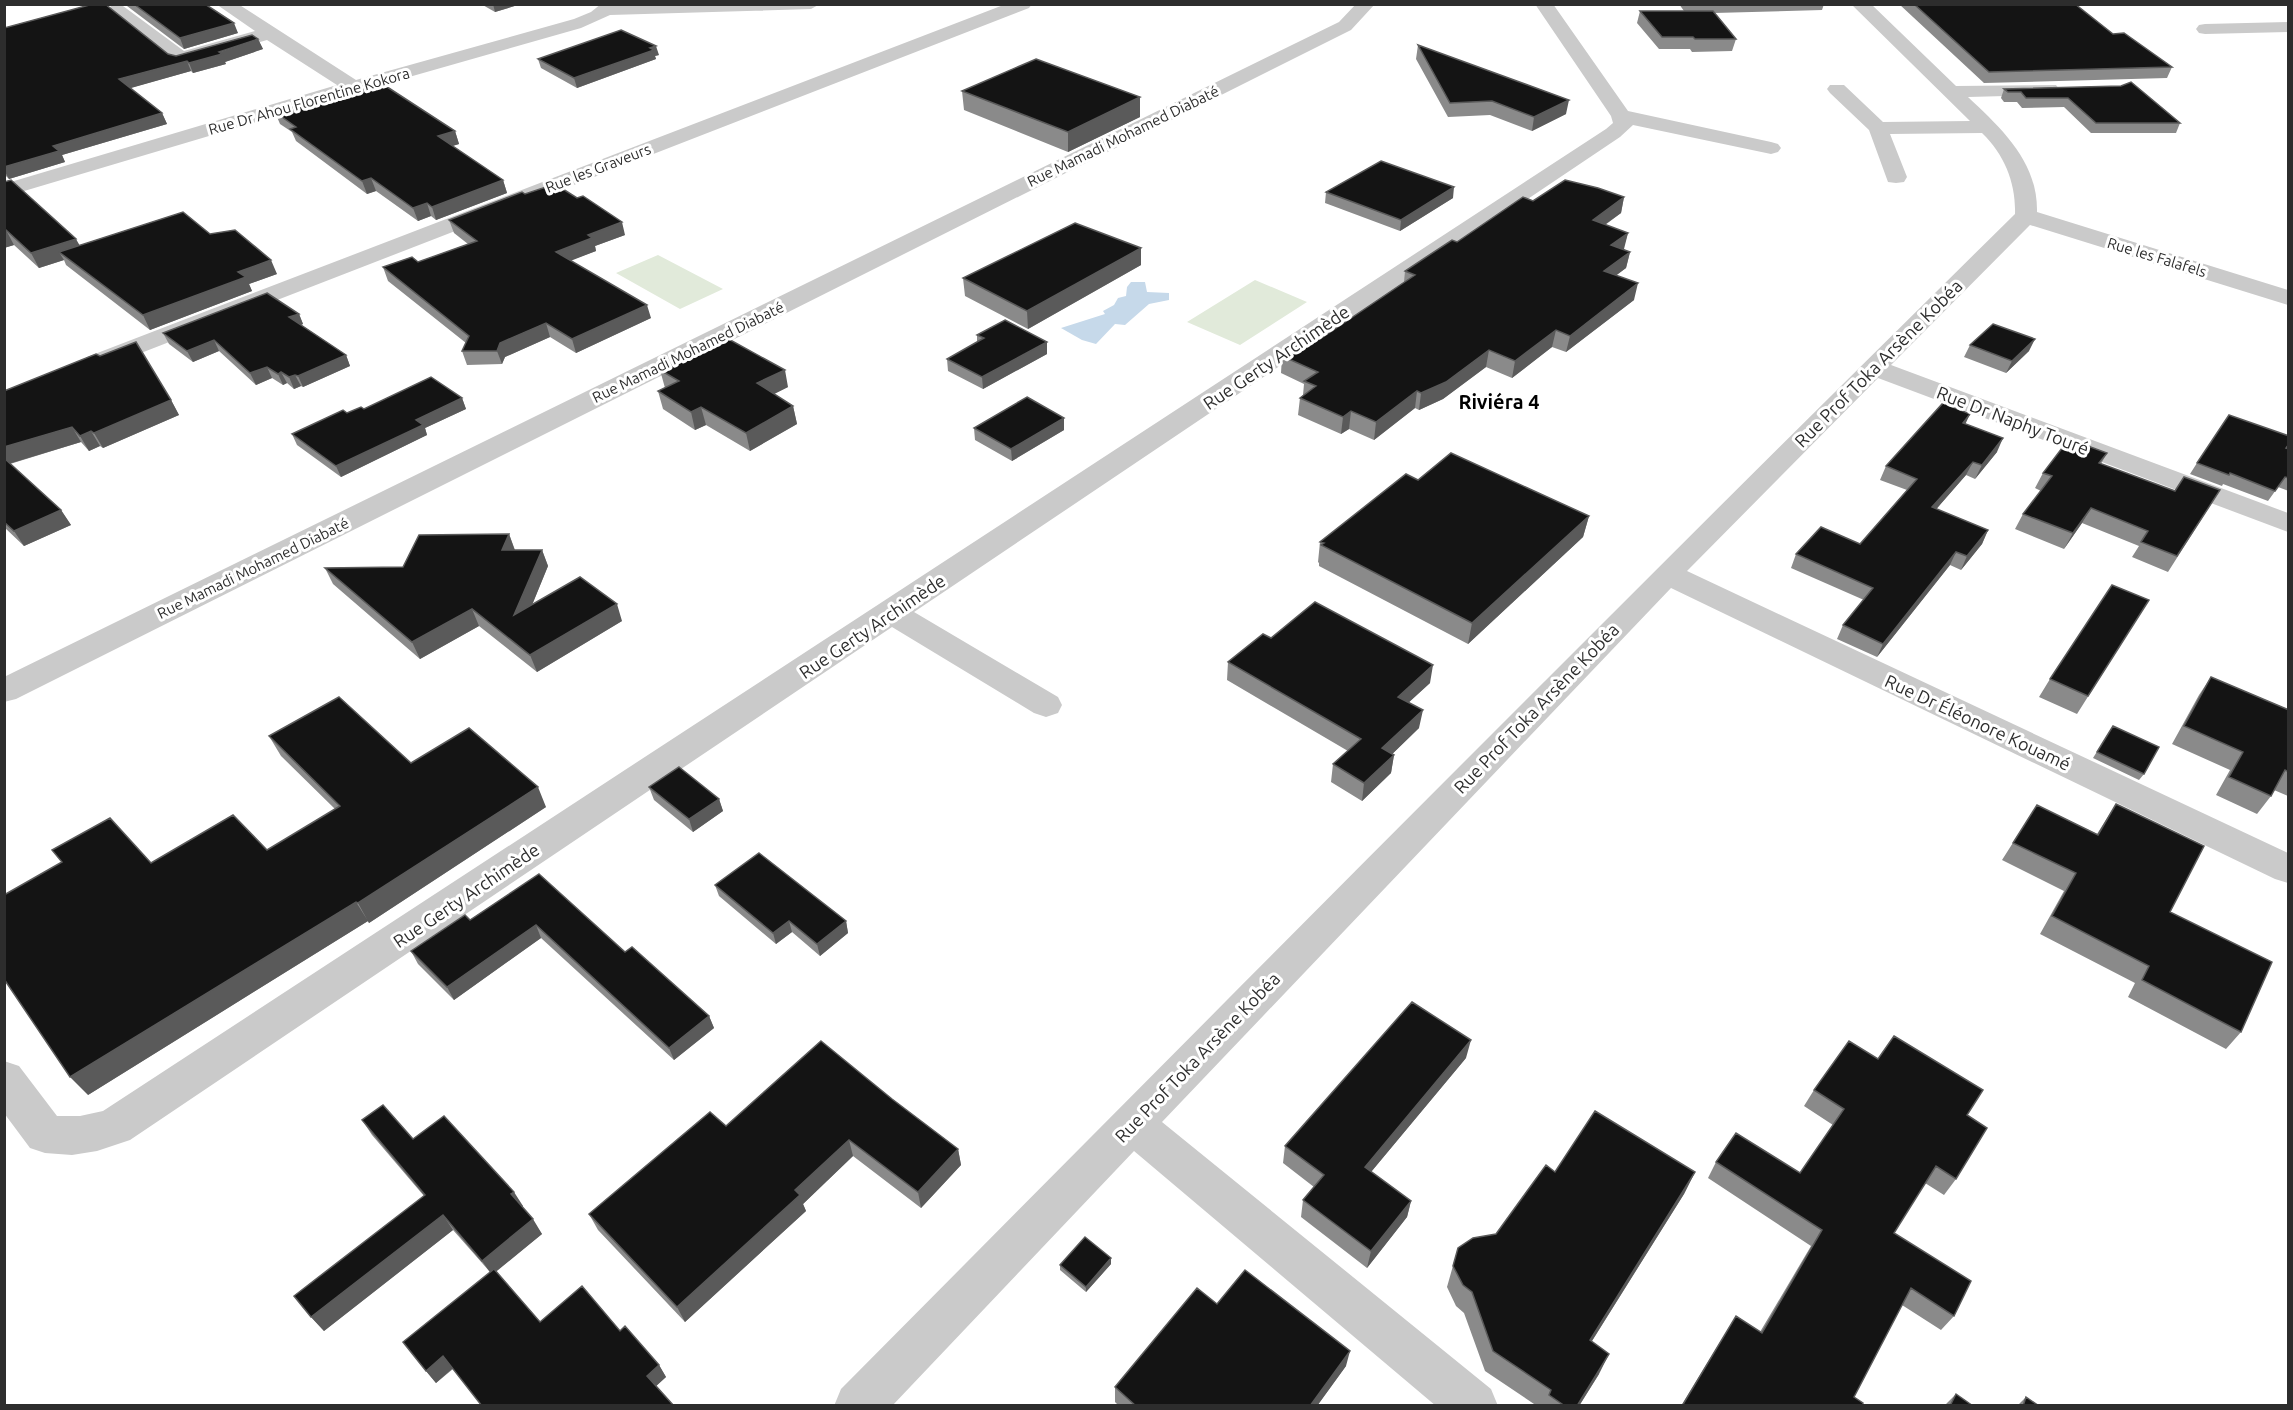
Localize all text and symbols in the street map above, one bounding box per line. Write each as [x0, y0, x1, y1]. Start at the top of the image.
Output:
street label: Rue Dr Ahou Florentine Kokora [206, 64, 412, 138]
street label: Rue Mamadi Mohamed Diabaté [1024, 82, 1222, 190]
street label: Rue les Graveurs [543, 140, 653, 196]
street label: Rue les Falafels [2105, 234, 2209, 280]
street label: Rue Prof Toka Arsène Kobéa [1790, 275, 1966, 451]
street label: Rue Mamadi Mohamed Diabaté [589, 298, 787, 406]
street label: Rue Gerty Archimède [1199, 301, 1353, 413]
street label: Rue Dr Naphy Touré [1934, 382, 2092, 458]
district label: Riviéra 4 [1458, 390, 1540, 413]
street label: Rue Mamadi Mohamed Diabaté [154, 514, 352, 622]
street label: Rue Gerty Archimède [795, 570, 949, 682]
street label: Rue Prof Toka Arsène Kobéa [1449, 619, 1623, 797]
street label: Rue Dr Éléonore Kouamé [1882, 669, 2074, 774]
street label: Rue Gerty Archimède [389, 839, 543, 951]
street label: Rue Prof Toka Arsène Kobéa [1110, 968, 1284, 1146]

